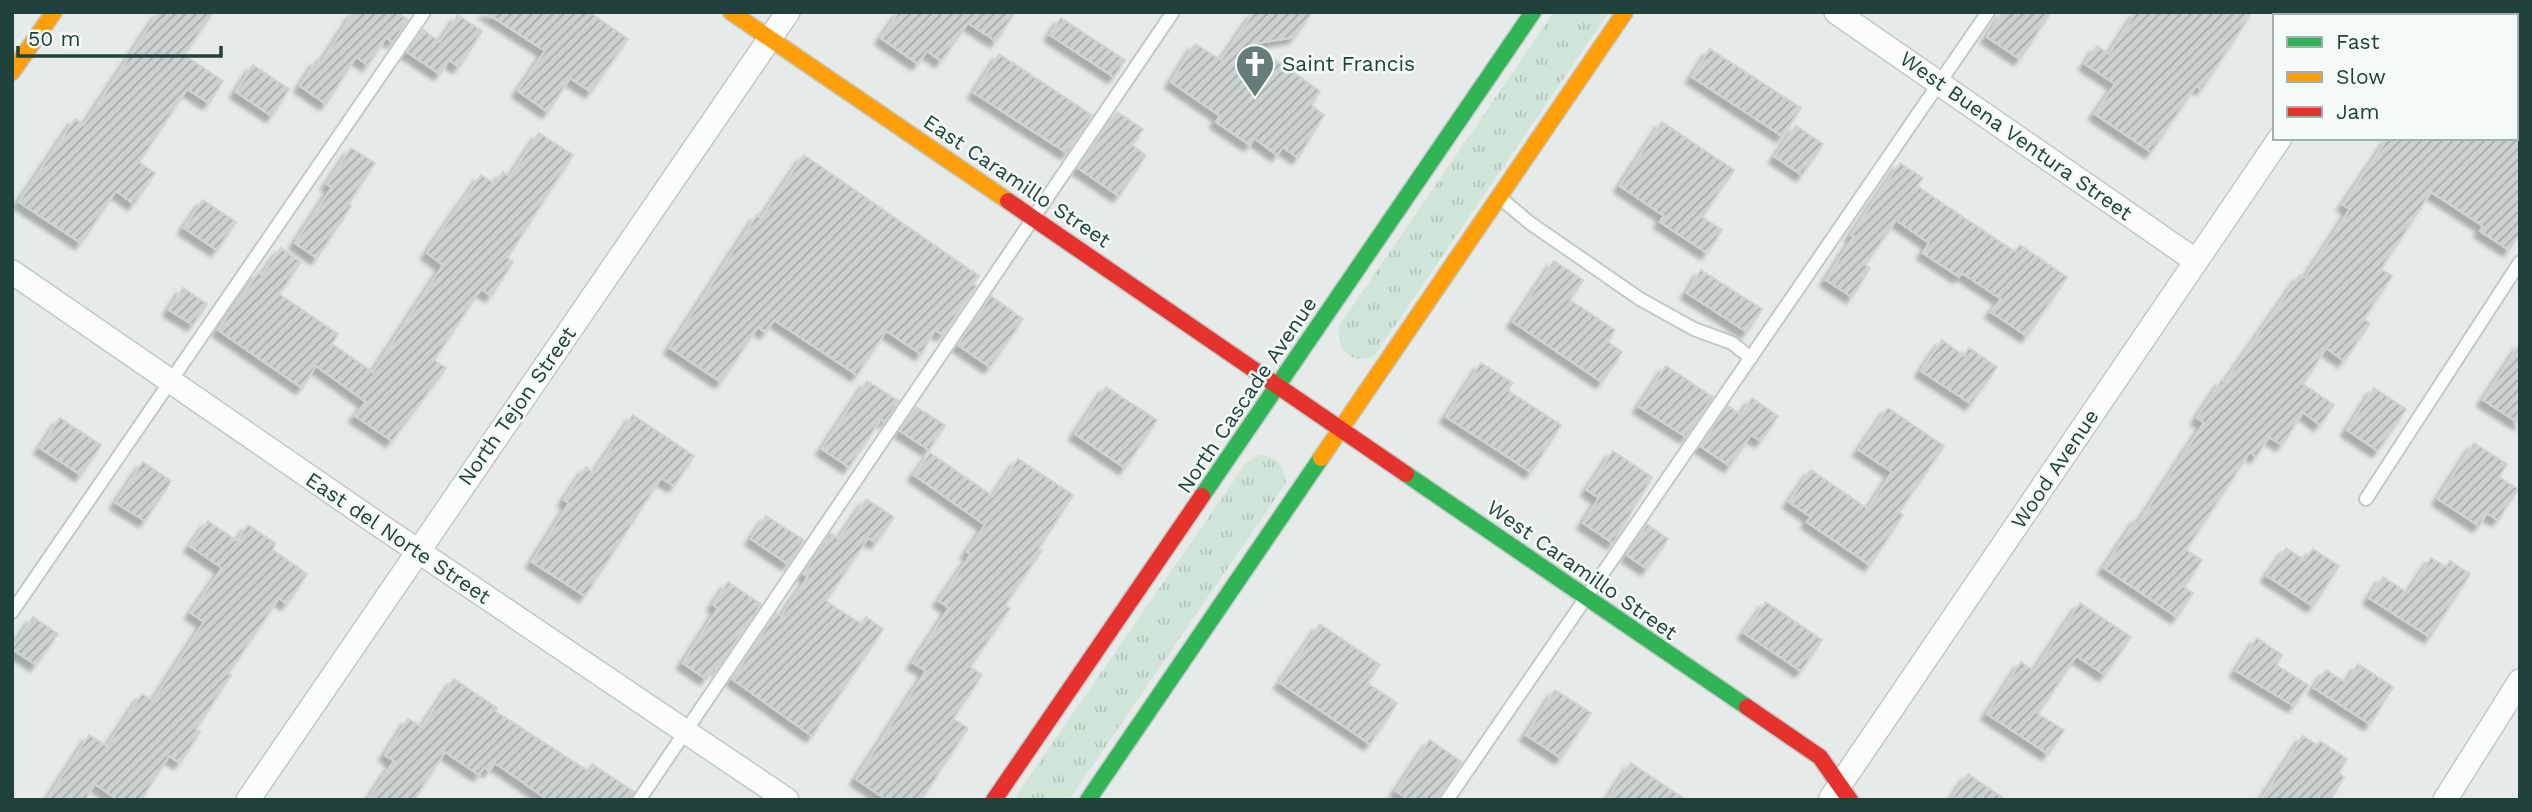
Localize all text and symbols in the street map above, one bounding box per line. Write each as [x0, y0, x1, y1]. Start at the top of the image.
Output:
scale bar [18, 14, 220, 58]
legend [2273, 14, 2518, 140]
text: 50 m [28, 26, 80, 51]
text: Fast [2336, 29, 2380, 54]
church icon: Saint Francis [1234, 43, 1276, 98]
street label: West Buena Ventura Street [1895, 46, 2137, 226]
place label: Saint Francis [1282, 51, 1415, 76]
text: Slow [2336, 64, 2386, 89]
text: Jam [2336, 99, 2379, 124]
street label: East Caramillo Street [919, 109, 1116, 253]
street label: North Cascade Avenue [1171, 292, 1322, 498]
street label: North Tejon Street [452, 321, 581, 490]
street label: Wood Avenue [2006, 404, 2104, 533]
street label: East del Norte Street [301, 466, 496, 609]
street label: West Caramillo Street [1482, 494, 1682, 645]

